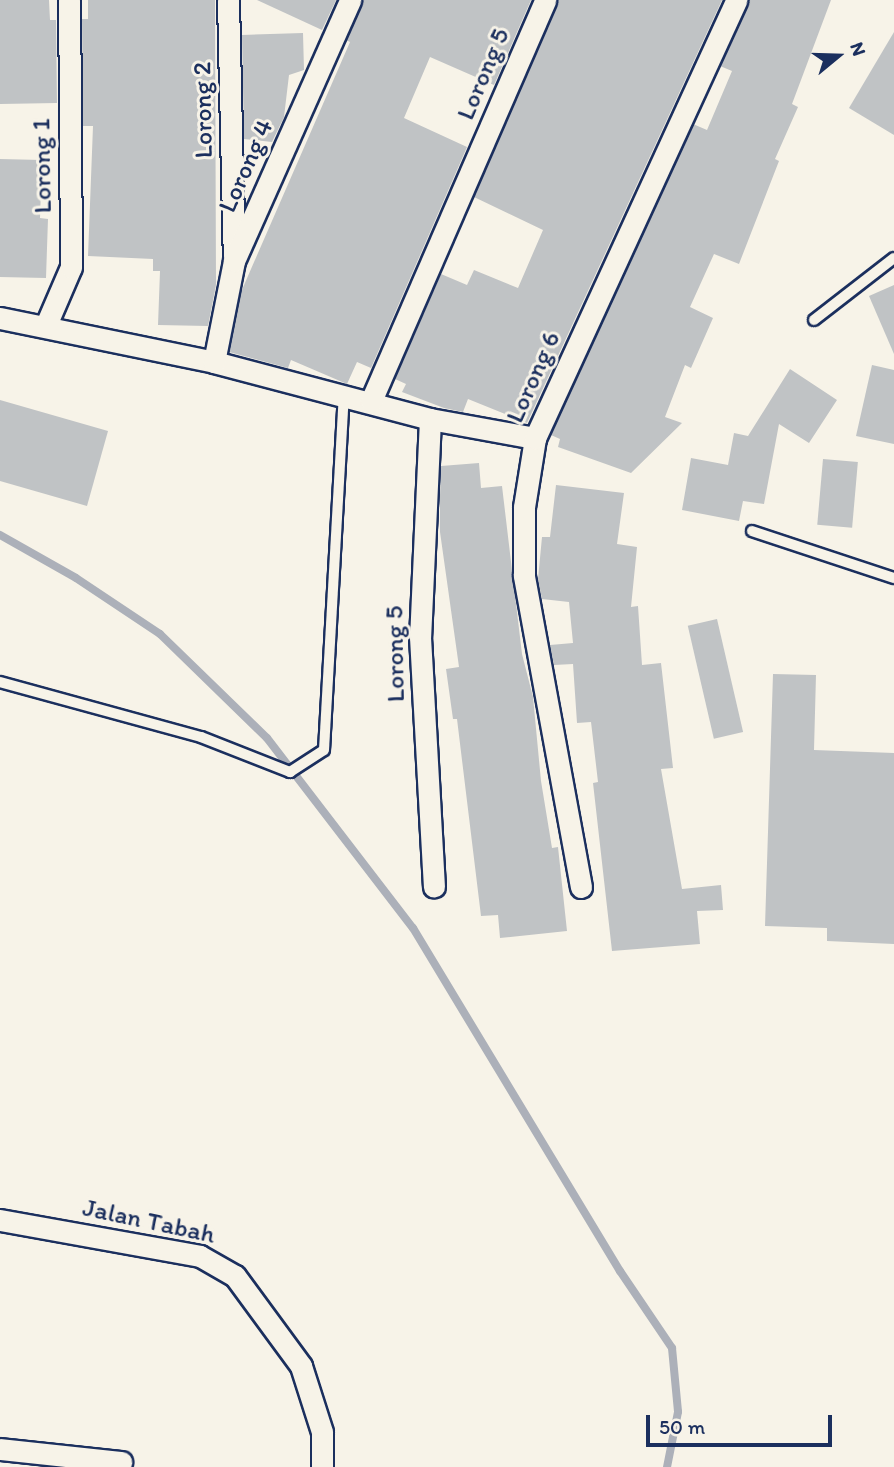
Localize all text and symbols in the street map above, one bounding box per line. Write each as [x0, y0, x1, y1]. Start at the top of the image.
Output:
north arrow [803, 21, 873, 91]
street label: Lorong 5 [450, 23, 516, 125]
text: N [845, 39, 871, 59]
street label: Lorong 2 [187, 61, 219, 159]
street label: Lorong 4 [212, 115, 280, 217]
street label: Lorong 1 [26, 118, 58, 214]
street label: Lorong 6 [499, 326, 567, 428]
street label: Lorong 5 [379, 605, 411, 703]
street label: Jalan Tabah [82, 1192, 216, 1250]
scale bar [649, 1400, 834, 1444]
text: 50 m [659, 1414, 705, 1439]

